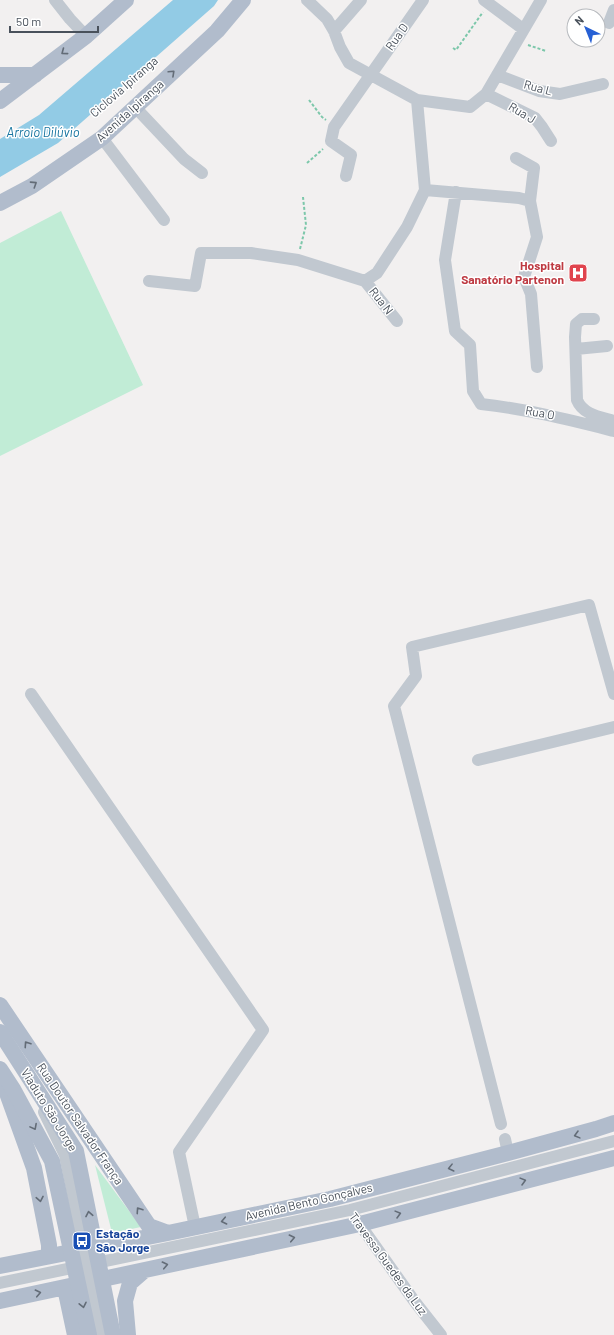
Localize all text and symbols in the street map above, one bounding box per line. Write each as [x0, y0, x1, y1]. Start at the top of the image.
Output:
scale bar [10, 8, 98, 34]
north arrow [566, 8, 606, 48]
text: N [572, 13, 586, 28]
text: 50 m [16, 14, 41, 28]
street label: Rua D [382, 20, 410, 53]
one-way arrow [61, 48, 68, 55]
street label: Ciclovia Ipiranga [87, 53, 160, 119]
one-way arrow [167, 71, 175, 78]
street label: Avenida Ipiranga [93, 76, 166, 144]
street label: Rua L [522, 77, 554, 98]
street label: Rua J [506, 99, 539, 126]
water label: Arroio Dilúvio [6, 124, 80, 140]
one-way arrow [30, 182, 37, 189]
place label: Hospital Sanatório Partenon [461, 258, 564, 286]
hospital icon: Hospital Sanatório Partenon [567, 262, 589, 284]
street label: Rua N [367, 284, 397, 317]
street label: Rua O [524, 403, 556, 421]
one-way arrow [25, 1042, 32, 1049]
street label: Rua Doutor Salvador França [35, 1060, 127, 1187]
street label: Viaduto São Jorge [19, 1066, 81, 1153]
one-way arrow [29, 1123, 37, 1130]
one-way arrow [574, 1130, 581, 1139]
one-way arrow [448, 1163, 455, 1172]
one-way arrow [520, 1178, 527, 1186]
street label: Avenida Bento Gonçalves [244, 1180, 374, 1222]
one-way arrow [36, 1196, 44, 1202]
one-way arrow [136, 1207, 143, 1214]
street label: Travessa Guedes da Luz [347, 1209, 431, 1317]
one-way arrow [394, 1210, 401, 1219]
one-way arrow [85, 1211, 94, 1218]
one-way arrow [221, 1217, 227, 1225]
place label: Estação São Jorge [96, 1226, 150, 1254]
bus stop icon: Estação São Jorge [71, 1230, 93, 1252]
one-way arrow [289, 1235, 296, 1243]
one-way arrow [162, 1262, 168, 1270]
one-way arrow [35, 1289, 41, 1297]
one-way arrow [78, 1302, 86, 1308]

